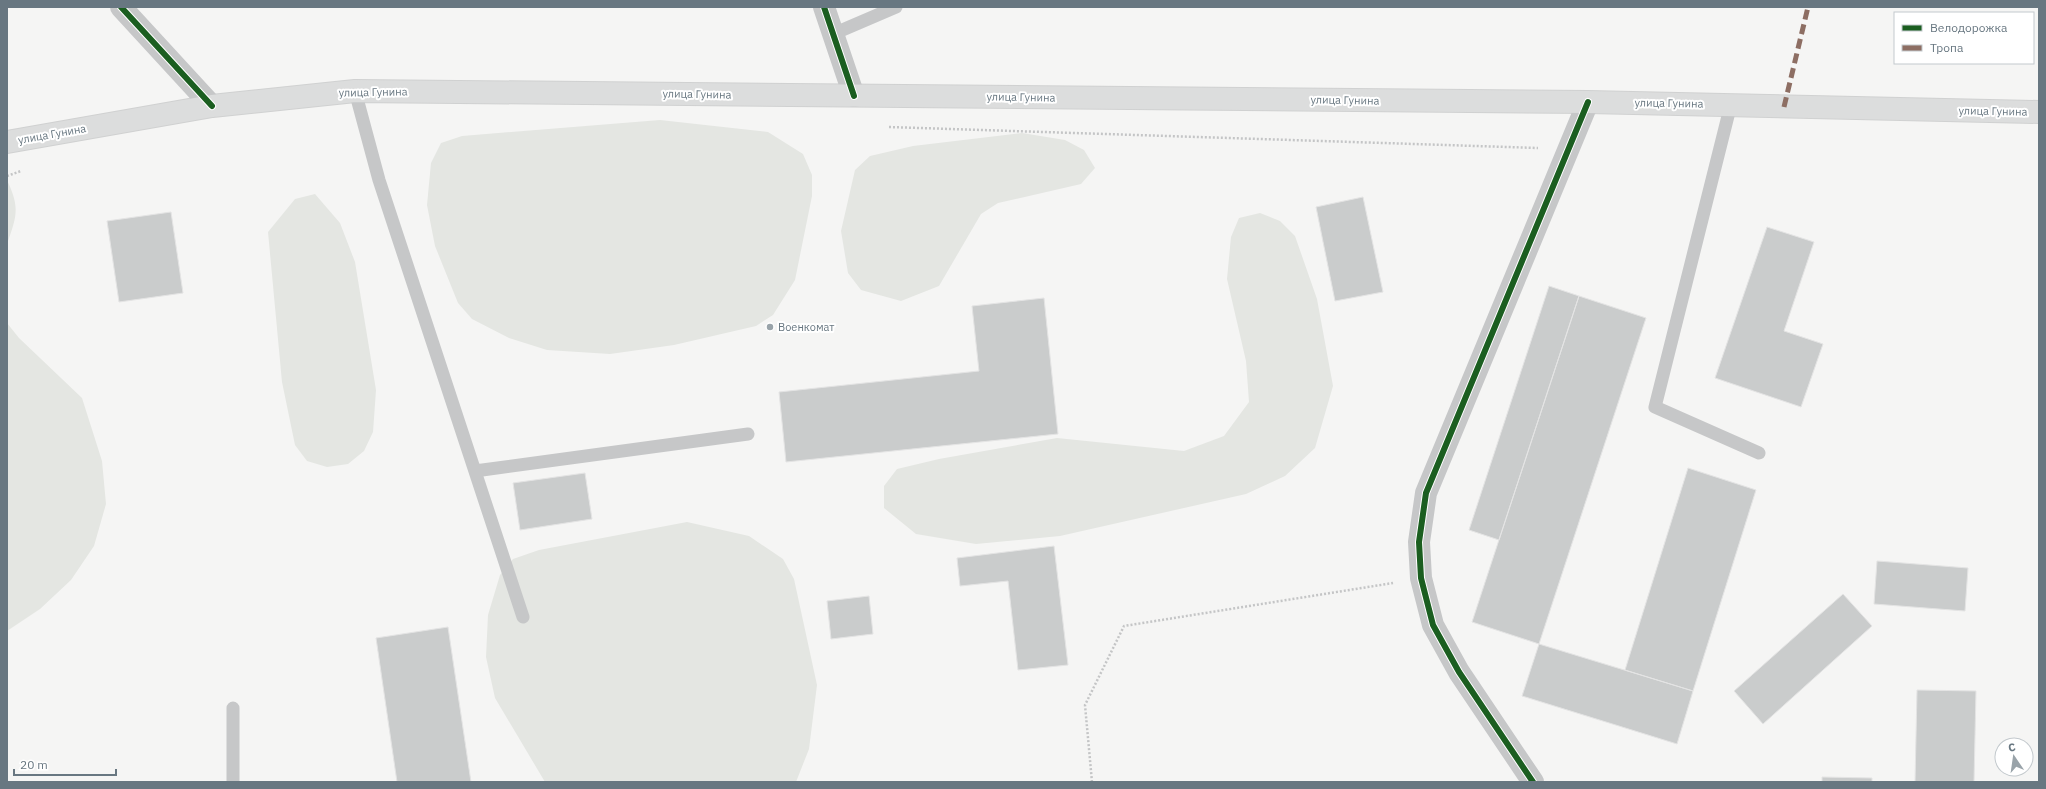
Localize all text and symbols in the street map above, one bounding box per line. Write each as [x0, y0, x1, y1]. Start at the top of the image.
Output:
legend [1894, 12, 2034, 64]
text: Велодорожка [1930, 20, 2008, 35]
text: Тропа [1930, 40, 1964, 55]
street label: улица Гунина [338, 84, 408, 100]
street label: улица Гунина [662, 86, 732, 102]
street label: улица Гунина [986, 89, 1056, 105]
street label: улица Гунина [1310, 92, 1380, 108]
street label: улица Гунина [1634, 95, 1704, 111]
street label: улица Гунина [1958, 103, 2028, 119]
street label: улица Гунина [17, 121, 87, 147]
place label: Военкомат [778, 320, 834, 334]
marker: Военкомат [765, 322, 775, 332]
north arrow [1994, 737, 2034, 777]
text: С [2007, 740, 2017, 755]
scale bar [14, 751, 116, 777]
text: 20 m [20, 757, 48, 772]

